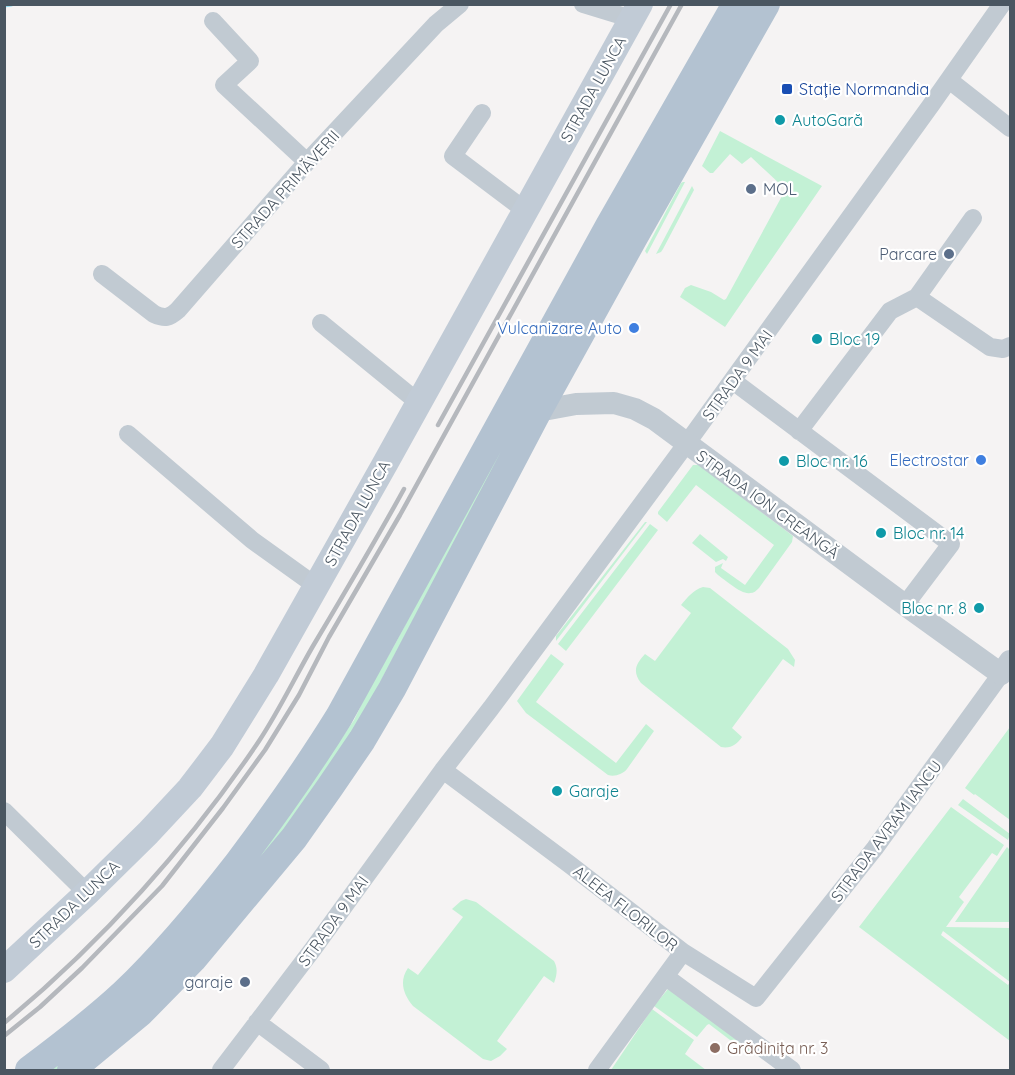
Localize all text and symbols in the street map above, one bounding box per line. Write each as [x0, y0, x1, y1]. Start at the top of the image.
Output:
street label: STRADA LUNCA [556, 33, 630, 145]
place label: Stație Normandia [799, 79, 929, 99]
marker: Stație Normandia [780, 82, 794, 96]
place label: AutoGară [792, 110, 863, 130]
marker: AutoGară [773, 113, 787, 127]
street label: STRADA PRIMĂVERII [227, 126, 343, 252]
place label: MOL [763, 179, 797, 199]
marker: MOL [744, 182, 758, 196]
place label: Parcare [879, 244, 937, 264]
marker: Parcare [942, 247, 956, 261]
place label: Vulcanizare Auto [497, 318, 622, 338]
marker: Vulcanizare Auto [627, 321, 641, 335]
street label: STRADA 9 MAI [698, 326, 776, 424]
place label: Bloc 19 [829, 329, 880, 349]
marker: Bloc 19 [810, 332, 824, 346]
street label: STRADA ION CREANGĂ [693, 445, 843, 563]
place label: Electrostar [889, 450, 969, 470]
place label: Bloc nr. 16 [796, 451, 868, 471]
marker: Electrostar [974, 453, 988, 467]
marker: Bloc nr. 16 [777, 454, 791, 468]
street label: STRADA LUNCA [320, 457, 394, 569]
place label: Bloc nr. 14 [893, 523, 964, 543]
marker: Bloc nr. 14 [874, 526, 888, 540]
place label: Bloc nr. 8 [901, 598, 967, 618]
marker: Bloc nr. 8 [972, 601, 986, 615]
street label: STRADA AVRAM IANCU [826, 756, 946, 906]
place label: Garaje [569, 781, 619, 801]
marker: Garaje [550, 784, 564, 798]
street label: STRADA LUNCA [25, 856, 123, 952]
street label: ALEEA FLORILOR [570, 861, 682, 955]
street label: STRADA 9 MAI [294, 872, 372, 970]
place label: garaje [184, 972, 233, 992]
marker: garaje [238, 975, 252, 989]
place label: Grădinița nr. 3 [727, 1038, 828, 1058]
marker: Grădinița nr. 3 [708, 1041, 722, 1055]

